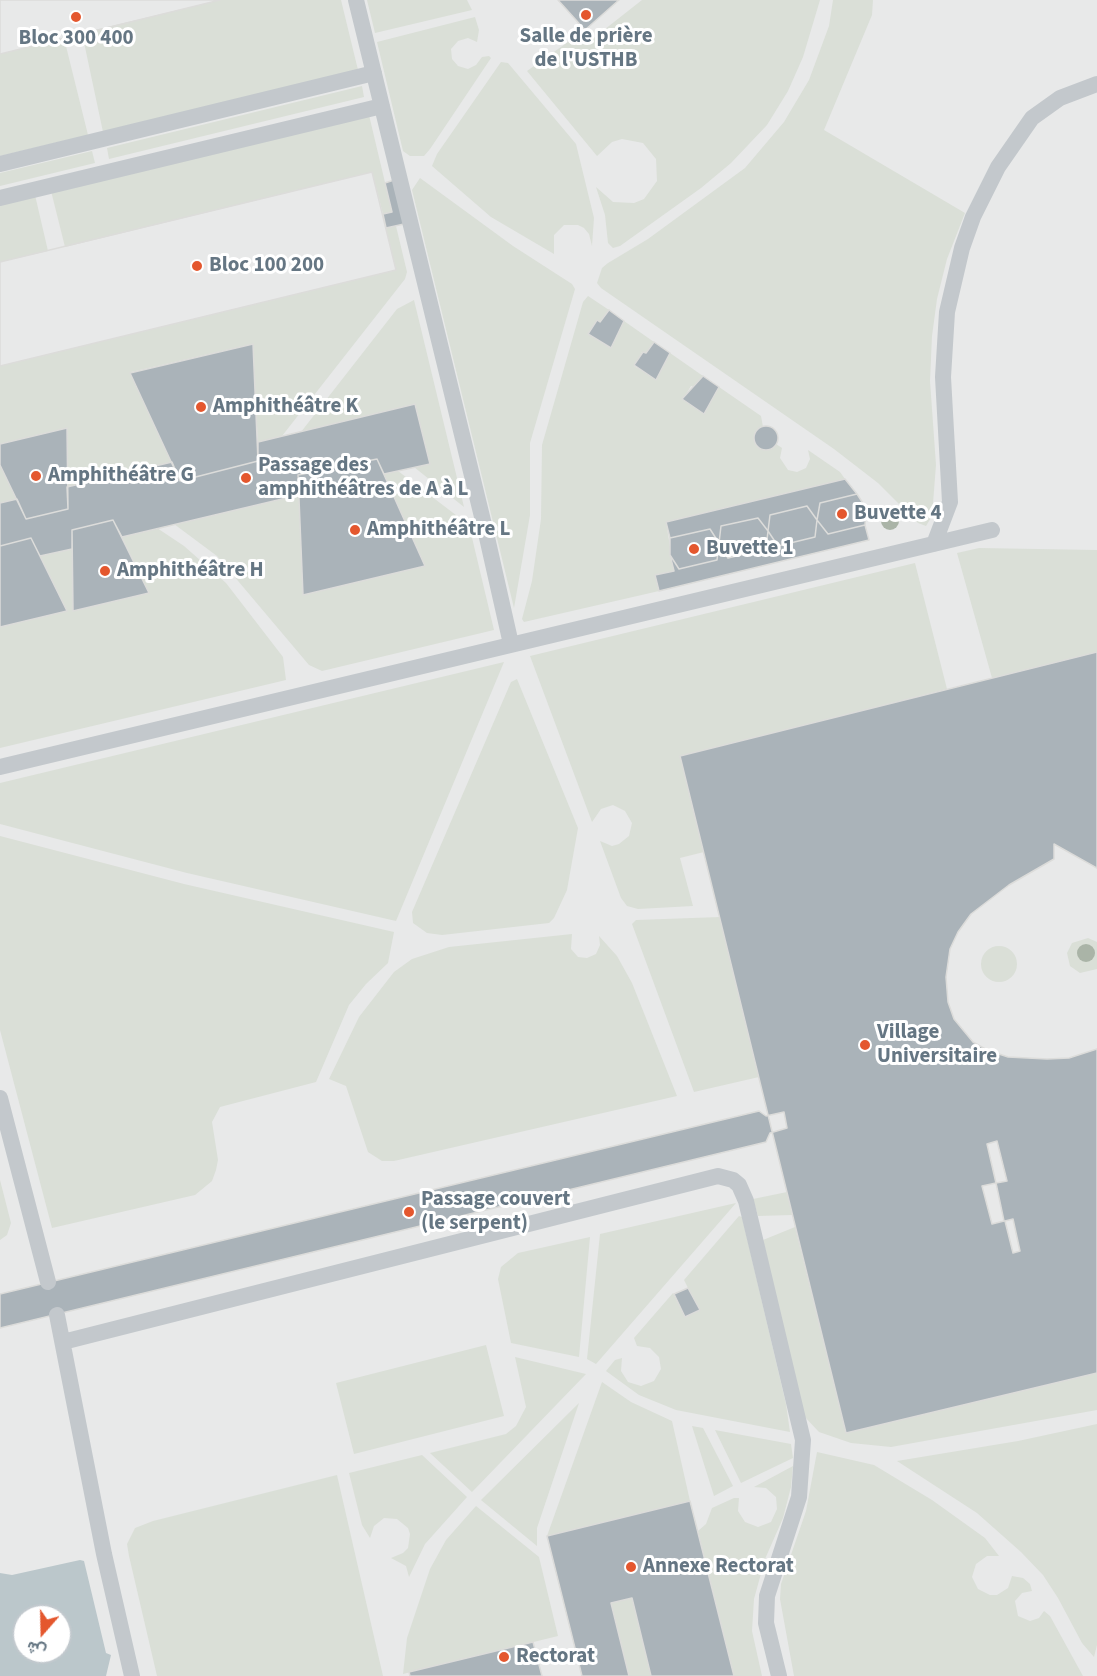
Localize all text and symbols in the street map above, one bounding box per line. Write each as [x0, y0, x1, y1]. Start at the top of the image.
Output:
marker: Salle de prière de l'USTHB [579, 8, 593, 22]
marker: Bloc 300 400 [69, 10, 83, 24]
place label: Salle de prière de l'USTHB [519, 24, 653, 74]
place label: Bloc 300 400 [18, 26, 134, 52]
place label: Bloc 100 200 [209, 253, 324, 279]
marker: Bloc 100 200 [190, 259, 204, 273]
place label: Amphithéâtre K [213, 394, 358, 420]
marker: Amphithéâtre K [194, 400, 208, 414]
place label: Passage des amphithéâtres de A à L [258, 453, 468, 503]
place label: Amphithéâtre G [48, 463, 194, 489]
marker: Amphithéâtre G [29, 469, 43, 483]
marker: Passage des amphithéâtres de A à L [239, 471, 253, 485]
place label: Buvette 4 [854, 501, 942, 527]
marker: Buvette 4 [835, 507, 849, 521]
place label: Amphithéâtre L [367, 517, 510, 543]
marker: Amphithéâtre L [348, 523, 362, 537]
place label: Buvette 1 [706, 536, 794, 562]
marker: Buvette 1 [687, 542, 701, 556]
place label: Amphithéâtre H [117, 558, 264, 584]
marker: Amphithéâtre H [98, 564, 112, 578]
place label: Village Universitaire [877, 1020, 997, 1070]
marker: Village Universitaire [858, 1038, 872, 1052]
place label: Passage couvert (le serpent) [421, 1187, 570, 1237]
marker: Passage couvert (le serpent) [402, 1205, 416, 1219]
place label: Annexe Rectorat [643, 1554, 794, 1580]
marker: Annexe Rectorat [624, 1560, 638, 1574]
north arrow [12, 1604, 72, 1664]
text: ش [24, 1635, 49, 1663]
place label: Rectorat [516, 1644, 595, 1670]
marker: Rectorat [497, 1650, 511, 1664]

